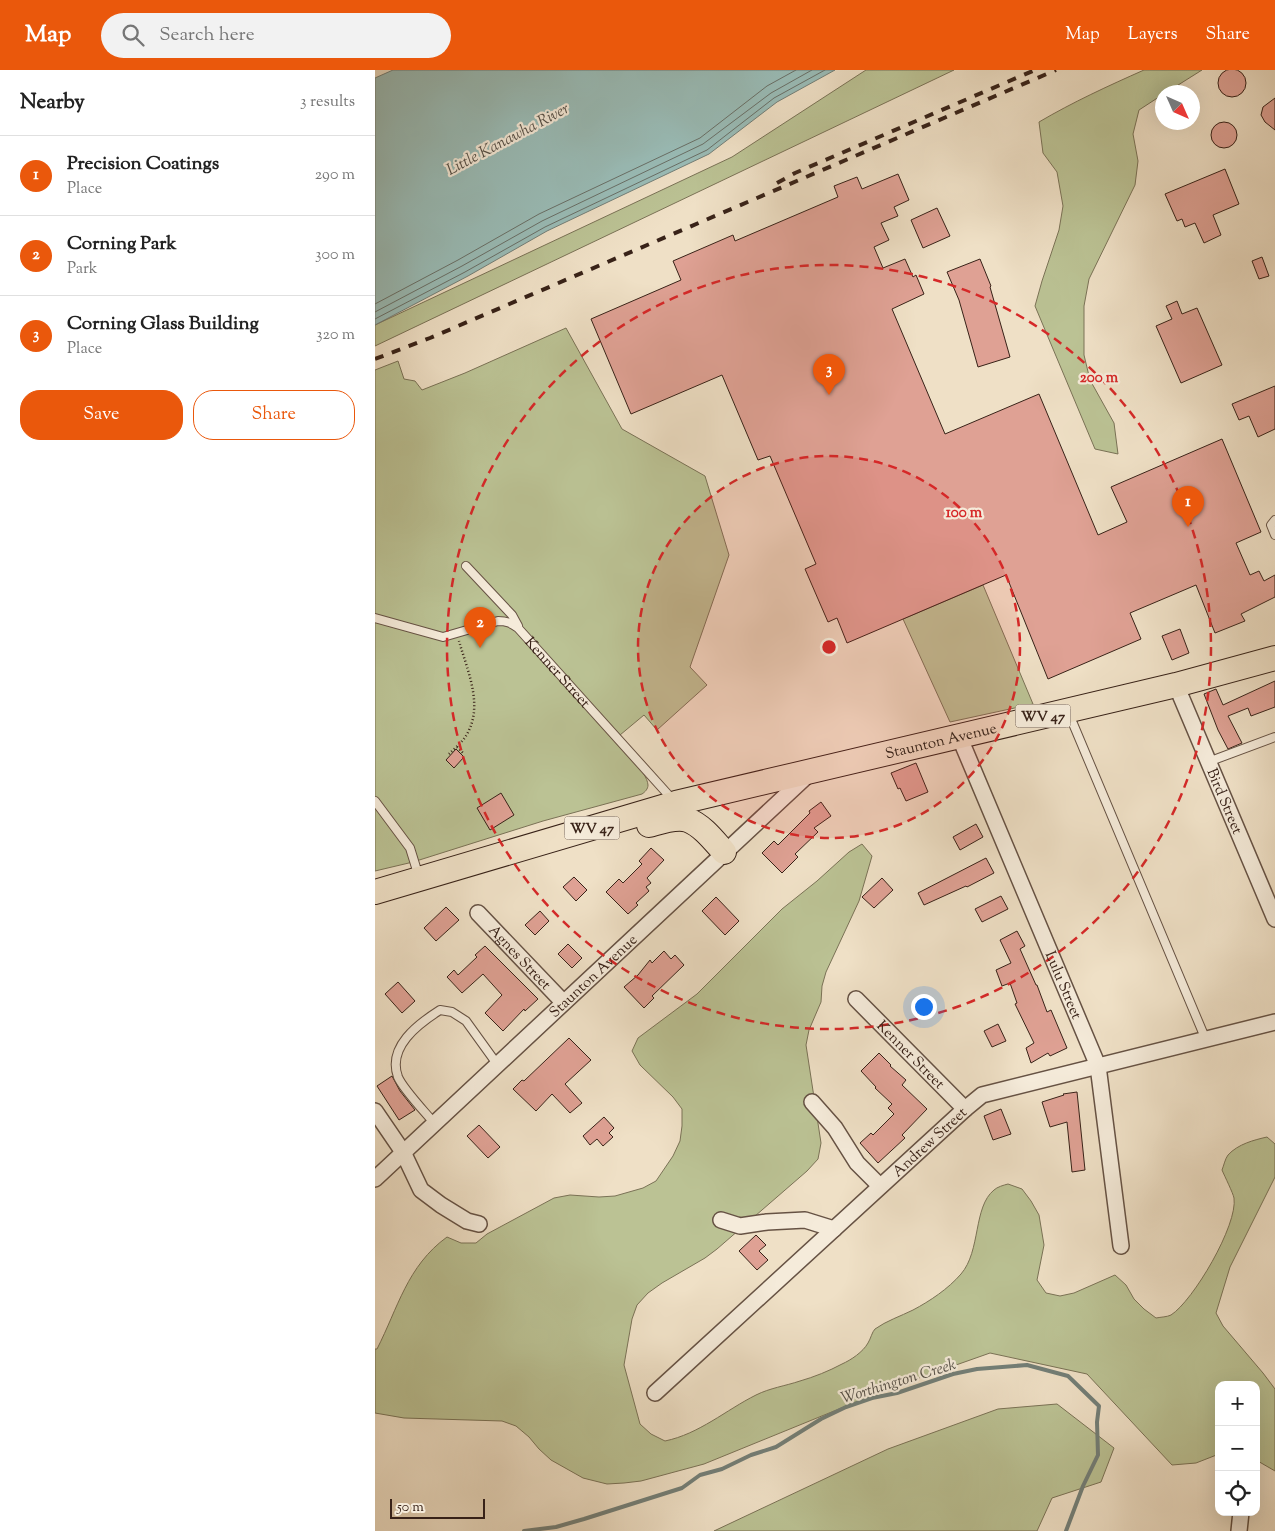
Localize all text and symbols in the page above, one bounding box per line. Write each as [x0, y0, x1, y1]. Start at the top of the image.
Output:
search box [101, 13, 451, 58]
text: Map [25, 18, 71, 52]
icon: search [119, 21, 147, 49]
text: Search here [159, 22, 255, 49]
text: Map [1065, 22, 1100, 48]
text: Layers [1128, 22, 1178, 48]
text: Share [1206, 22, 1250, 48]
north arrow [1155, 85, 1200, 130]
text: Nearby [20, 88, 85, 118]
text: 3 results [300, 91, 355, 114]
water label: Little Kanawha River [443, 98, 574, 182]
text: Precision Coatings [67, 151, 219, 178]
text: 1 [33, 164, 39, 187]
text: 290 m [315, 164, 355, 187]
text: Place [67, 178, 102, 201]
text: Corning Park [67, 231, 177, 258]
text: 2 [32, 244, 40, 267]
text: 300 m [315, 244, 355, 267]
text: Park [67, 258, 98, 281]
text: Corning Glass Building [67, 311, 259, 338]
text: 3 [33, 324, 39, 347]
text: 320 m [316, 324, 355, 347]
text: Place [67, 338, 102, 361]
pin: 3 [813, 354, 845, 395]
text: 200 m [1080, 368, 1119, 389]
button: Save [20, 390, 183, 440]
button: Share [193, 390, 355, 440]
pin: 1 [1172, 486, 1204, 527]
text: 100 m [946, 503, 983, 524]
pin: 2 [464, 607, 496, 648]
street label: Kenner Street [519, 633, 594, 713]
centre of rings [820, 638, 838, 656]
road number: WV 47 [1015, 704, 1071, 728]
street label: Staunton Avenue [883, 719, 999, 765]
street label: Bird Street [1200, 765, 1247, 838]
road number: WV 47 [565, 816, 619, 840]
street label: Agnes Street [483, 921, 555, 995]
street label: Staunton Avenue [545, 930, 643, 1023]
street label: Lulu Street [1039, 948, 1086, 1023]
your location [911, 994, 937, 1020]
street label: Kenner Street [871, 1016, 949, 1095]
street label: Andrew Street [888, 1103, 972, 1183]
water label: Worthington Creek [838, 1354, 959, 1411]
map controls [1215, 1381, 1260, 1516]
button: + [1215, 1381, 1260, 1426]
button: − [1215, 1426, 1260, 1471]
button: locate [1215, 1471, 1260, 1516]
scale bar [390, 1496, 485, 1519]
text: 50 m [397, 1498, 424, 1518]

